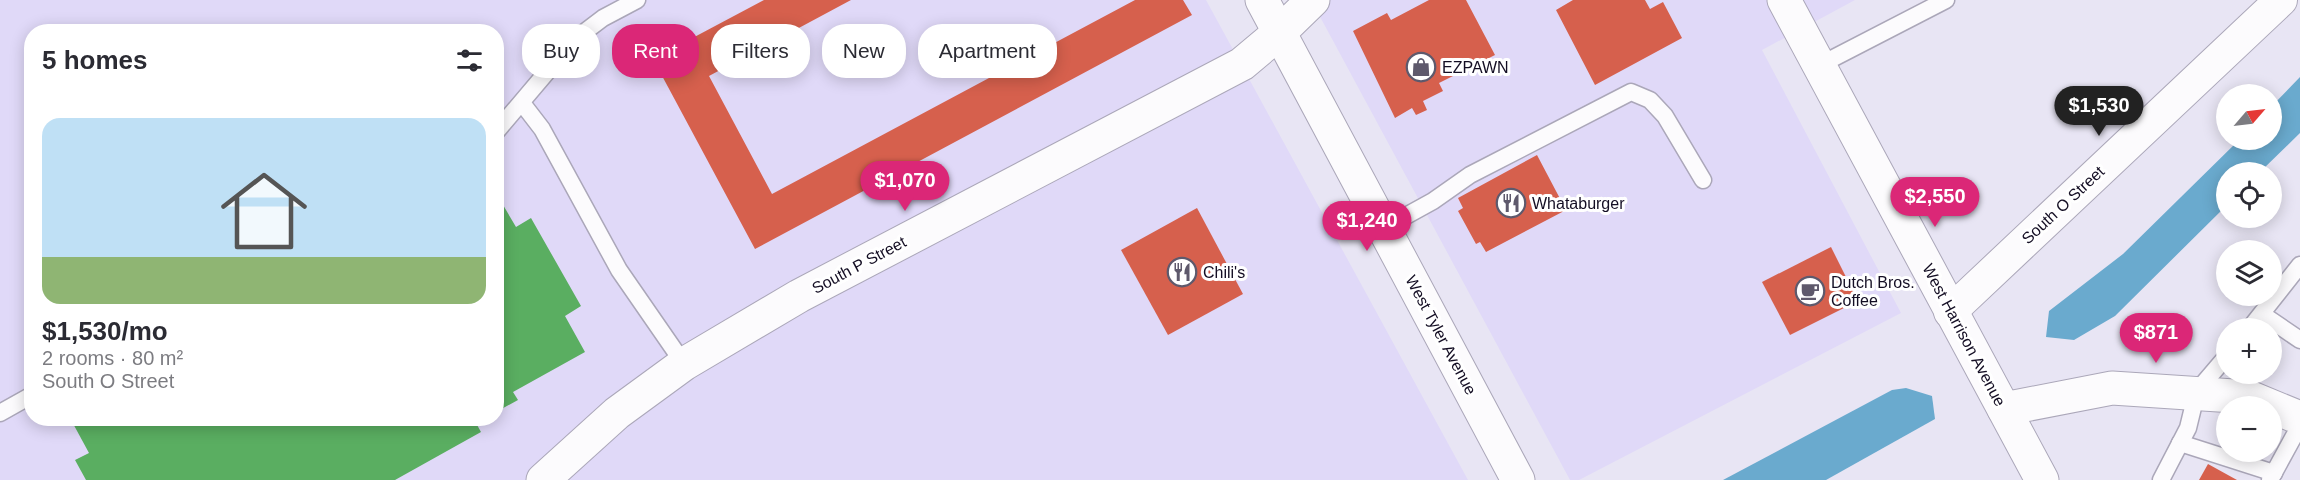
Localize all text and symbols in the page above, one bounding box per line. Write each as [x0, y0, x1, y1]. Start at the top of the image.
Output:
chip: Buy [522, 24, 600, 78]
chip: Rent [612, 24, 699, 78]
chip: Filters [711, 24, 810, 78]
chip: New [822, 24, 906, 78]
chip: Apartment [918, 24, 1057, 78]
icon: filters [453, 44, 486, 77]
text: 5 homes [42, 45, 148, 75]
shop icon: EZPAWN [1405, 51, 1437, 83]
place label: EZPAWN [1442, 59, 1509, 76]
north arrow [2216, 84, 2282, 150]
map controls [2216, 84, 2282, 462]
pin: $1,530 [2050, 86, 2148, 137]
text: $1,530 [2068, 94, 2130, 116]
icon: home [210, 157, 318, 265]
pin: $1,070 [856, 161, 954, 212]
street label: South O Street [2018, 162, 2108, 247]
button: locate [2216, 162, 2282, 228]
text: $1,070 [874, 169, 936, 191]
pin: $2,550 [1886, 177, 1984, 228]
text: $2,550 [1904, 185, 1966, 207]
restaurant icon: Whataburger [1495, 187, 1527, 219]
place label: Whataburger [1532, 195, 1625, 212]
pin: $1,240 [1318, 201, 1416, 252]
text: $1,240 [1336, 209, 1398, 231]
street label: South P Street [809, 233, 909, 297]
button: layers [2216, 240, 2282, 306]
restaurant icon: Chili's [1166, 256, 1198, 288]
street label: West Harrison Avenue [1919, 261, 2009, 409]
place label: Chili's [1203, 264, 1245, 281]
street label: West Tyler Avenue [1402, 273, 1480, 398]
place label: Dutch Bros. Coffee [1831, 274, 1915, 309]
cafe icon: Dutch Bros. Coffee [1794, 275, 1826, 307]
pin: $871 [2120, 313, 2192, 364]
text: $1,530/mo [42, 316, 168, 346]
button: + [2216, 318, 2282, 384]
text: $871 [2134, 321, 2178, 343]
text: 2 rooms · 80 m² [42, 347, 183, 369]
text: South O Street [42, 370, 174, 392]
button: − [2216, 396, 2282, 462]

